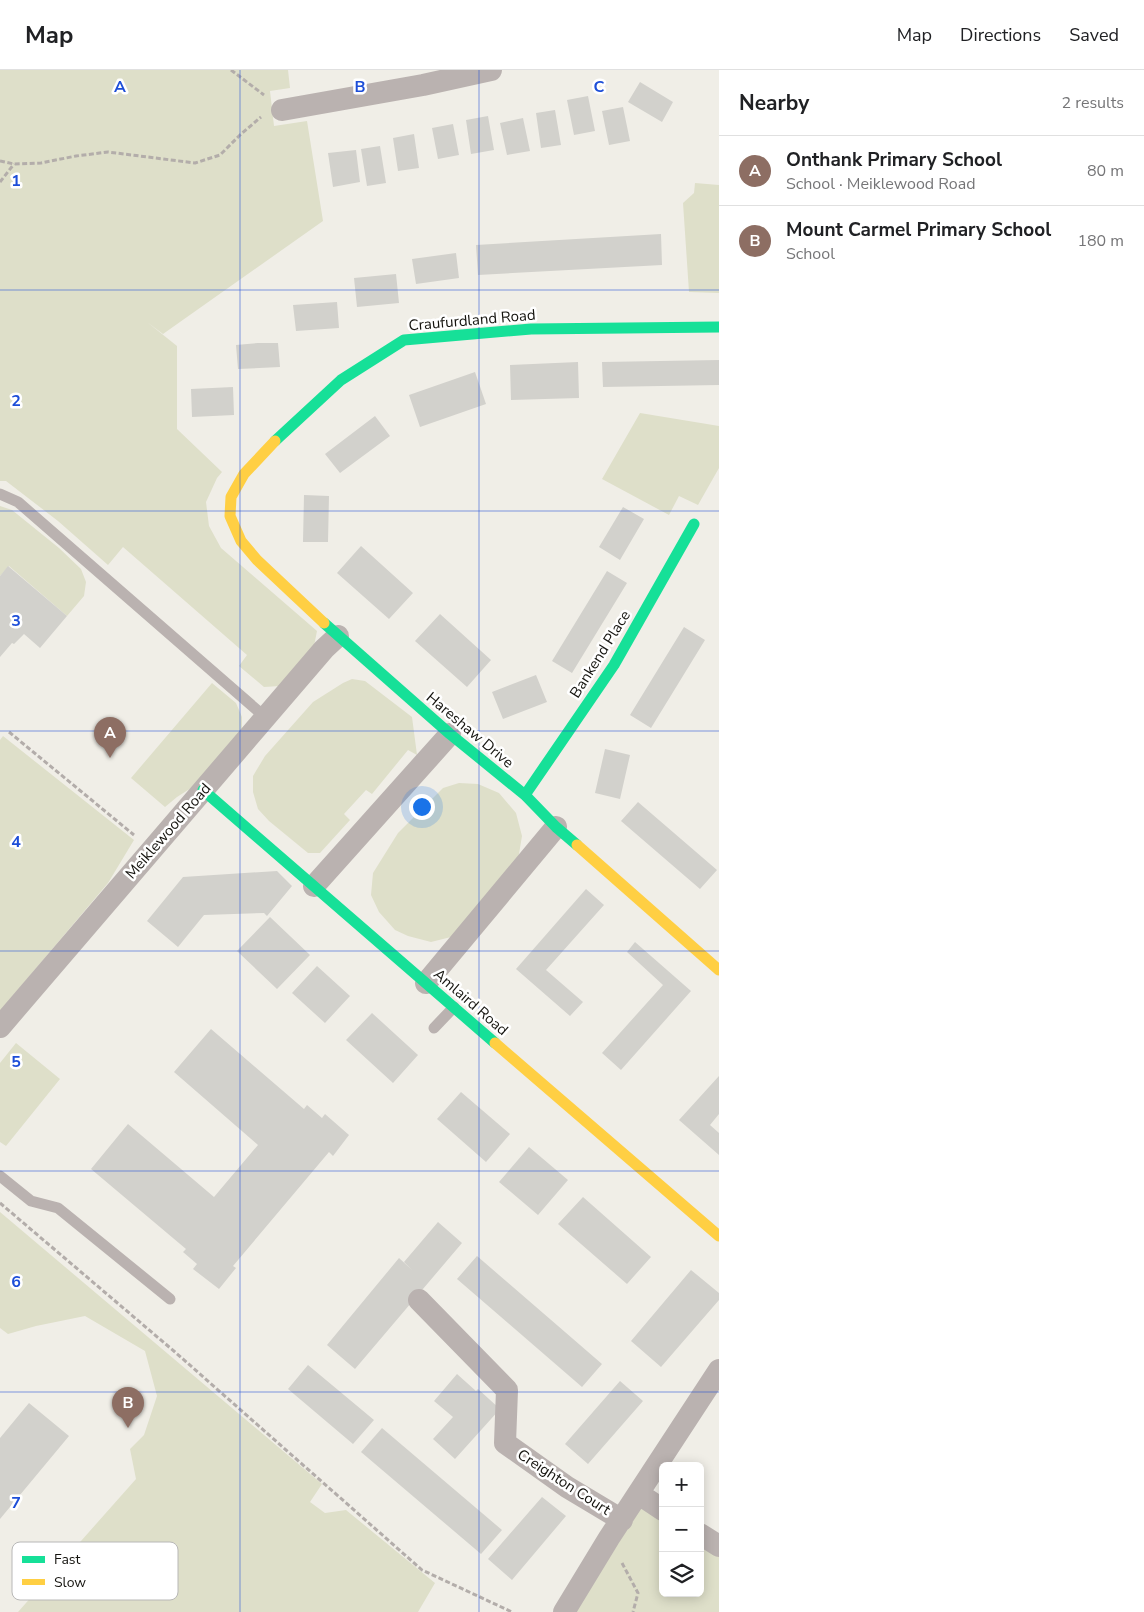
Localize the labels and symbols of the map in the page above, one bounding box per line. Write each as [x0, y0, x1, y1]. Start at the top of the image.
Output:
text: A [114, 76, 126, 98]
text: B [354, 76, 366, 98]
text: C [594, 76, 605, 98]
text: 1 [11, 170, 21, 192]
street label: Craufurdland Road [408, 304, 536, 336]
text: 2 [11, 390, 21, 412]
street label: Bankend Place [565, 606, 635, 702]
text: 3 [11, 610, 21, 632]
street label: Hareshaw Drive [422, 688, 518, 772]
pin: A [94, 717, 126, 758]
street label: Meiklewood Road [121, 779, 215, 883]
your location [409, 794, 435, 820]
text: 4 [11, 831, 21, 853]
street label: Amlaird Road [430, 964, 512, 1040]
text: 5 [11, 1051, 21, 1073]
text: 6 [11, 1271, 21, 1293]
pin: B [112, 1387, 144, 1428]
street label: Creighton Court [514, 1444, 615, 1520]
text: 7 [11, 1492, 21, 1514]
legend [12, 1542, 178, 1600]
text: Fast [54, 1550, 80, 1569]
text: Slow [54, 1573, 86, 1592]

